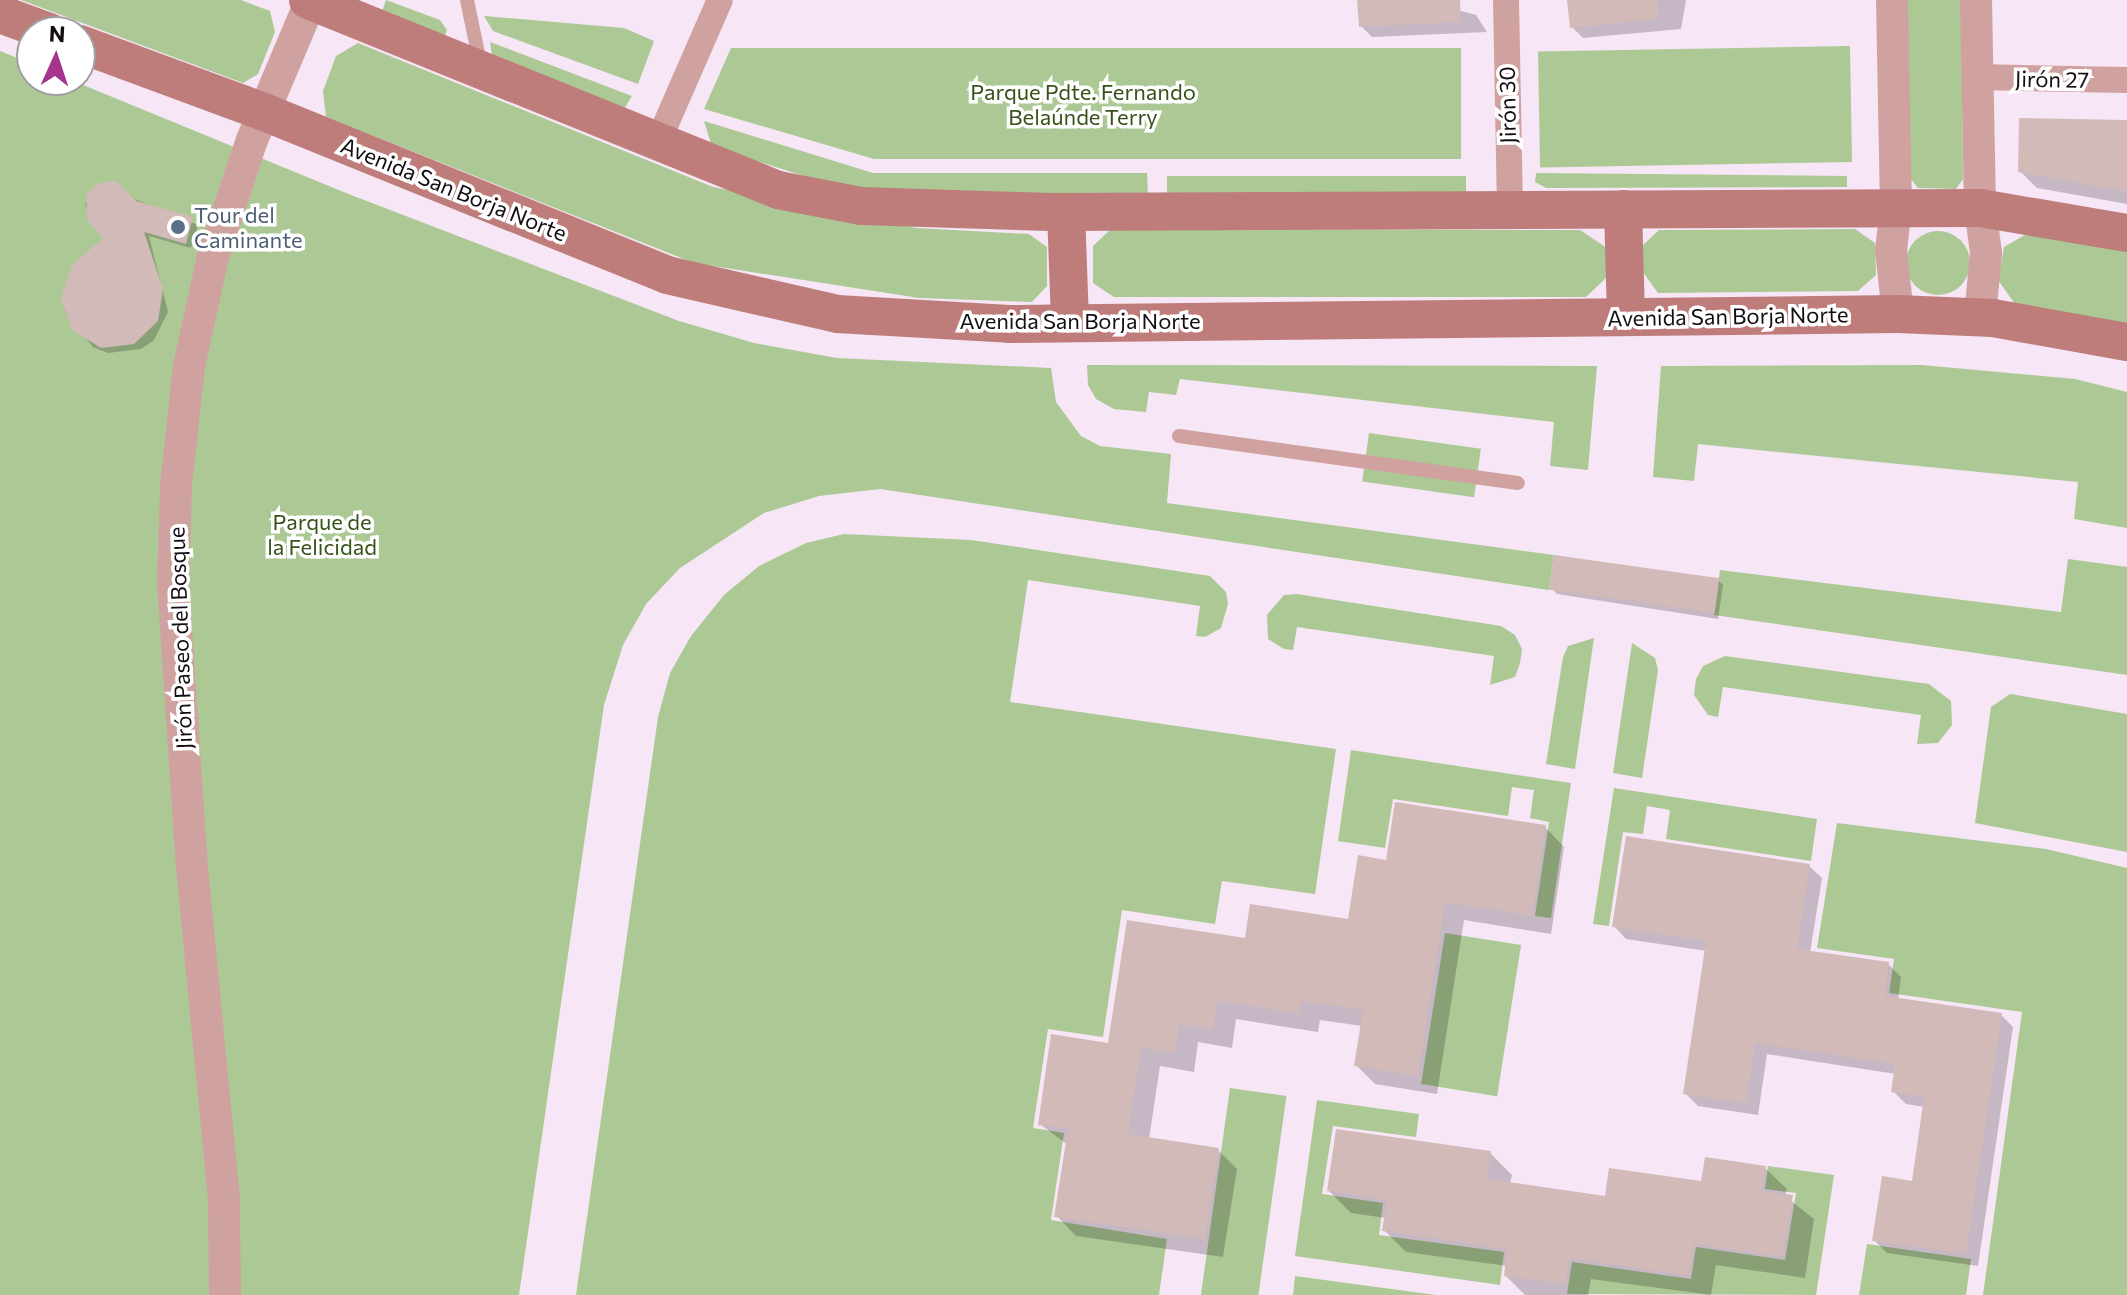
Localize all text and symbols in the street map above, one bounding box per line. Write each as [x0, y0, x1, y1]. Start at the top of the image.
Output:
north arrow [16, 16, 96, 96]
text: N [48, 20, 66, 47]
street label: Jirón 27 [2015, 65, 2089, 93]
street label: Jirón 30 [1493, 66, 1521, 144]
park label: Parque Pdte. Fernando Belaúnde Terry [970, 78, 1196, 130]
street label: Avenida San Borja Norte [337, 132, 571, 246]
place label: Tour del Caminante [194, 201, 303, 252]
marker: Tour del Caminante [169, 218, 187, 236]
street label: Avenida San Borja Norte [1607, 301, 1849, 331]
street label: Avenida San Borja Norte [959, 308, 1201, 334]
park label: Parque de la Felicidad [267, 508, 377, 560]
street label: Jirón Paseo del Bosque [163, 526, 197, 750]

